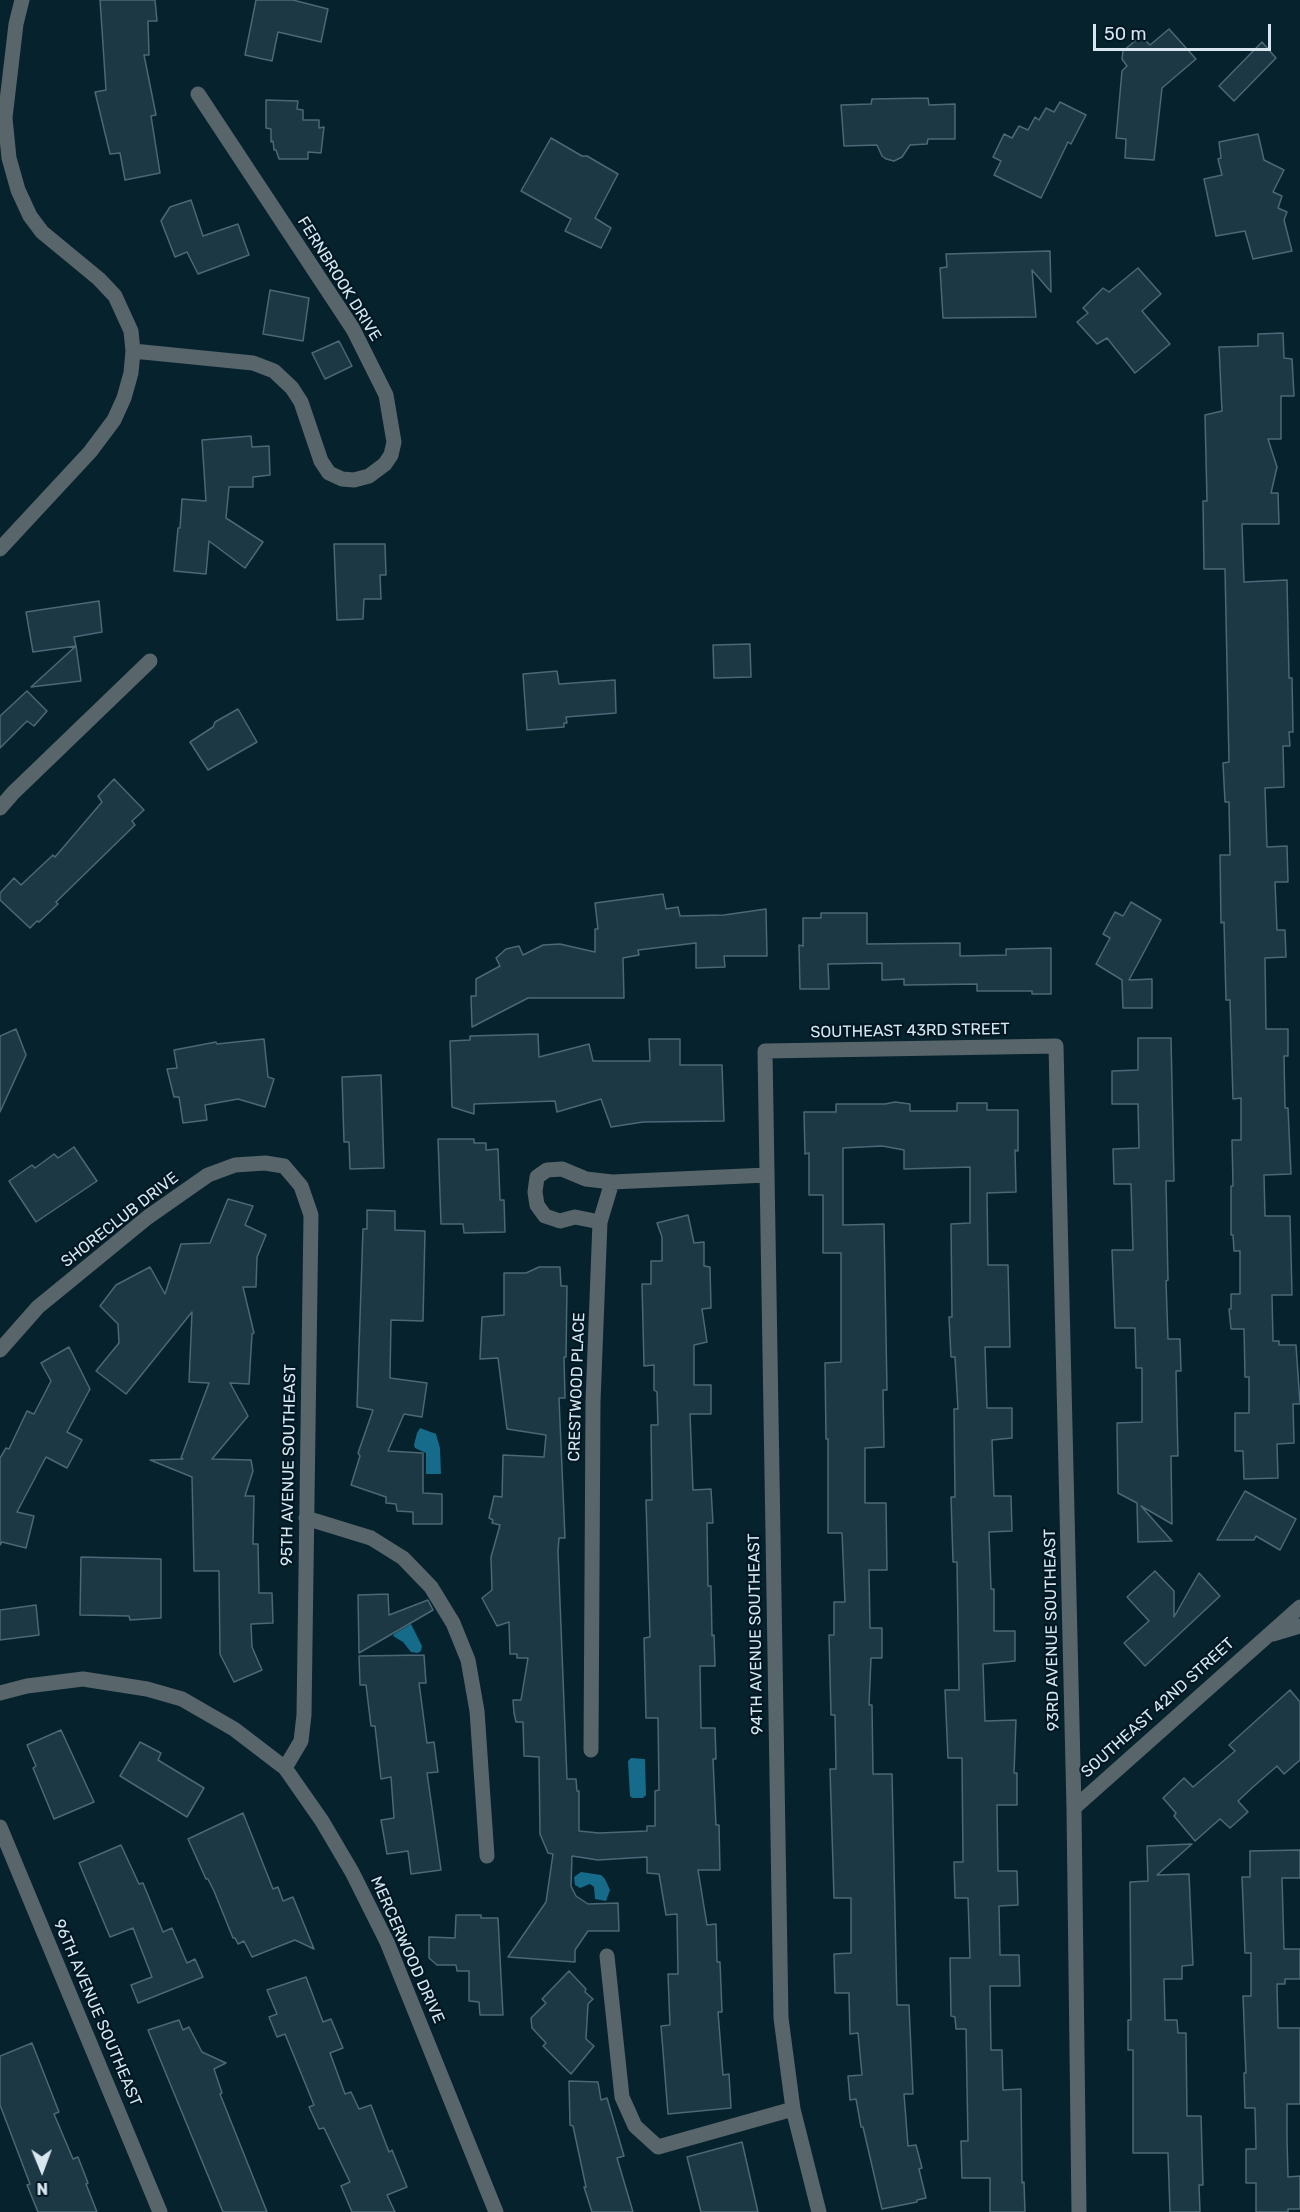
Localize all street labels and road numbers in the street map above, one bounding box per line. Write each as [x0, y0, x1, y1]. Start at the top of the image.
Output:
street label: FERNBROOK DRIVE [293, 213, 385, 345]
street label: SOUTHEAST 43RD STREET [810, 1020, 1010, 1042]
street label: SHORECLUB DRIVE [58, 1168, 182, 1272]
street label: CRESTWOOD PLACE [565, 1312, 589, 1462]
street label: 95TH AVENUE SOUTHEAST [278, 1364, 300, 1566]
street label: 93RD AVENUE SOUTHEAST [1041, 1529, 1063, 1731]
street label: 94TH AVENUE SOUTHEAST [745, 1533, 767, 1735]
street label: SOUTHEAST 42ND STREET [1077, 1634, 1239, 1782]
street label: MERCERWOOD DRIVE [366, 1874, 448, 2026]
street label: 96TH AVENUE SOUTHEAST [49, 1917, 145, 2109]

